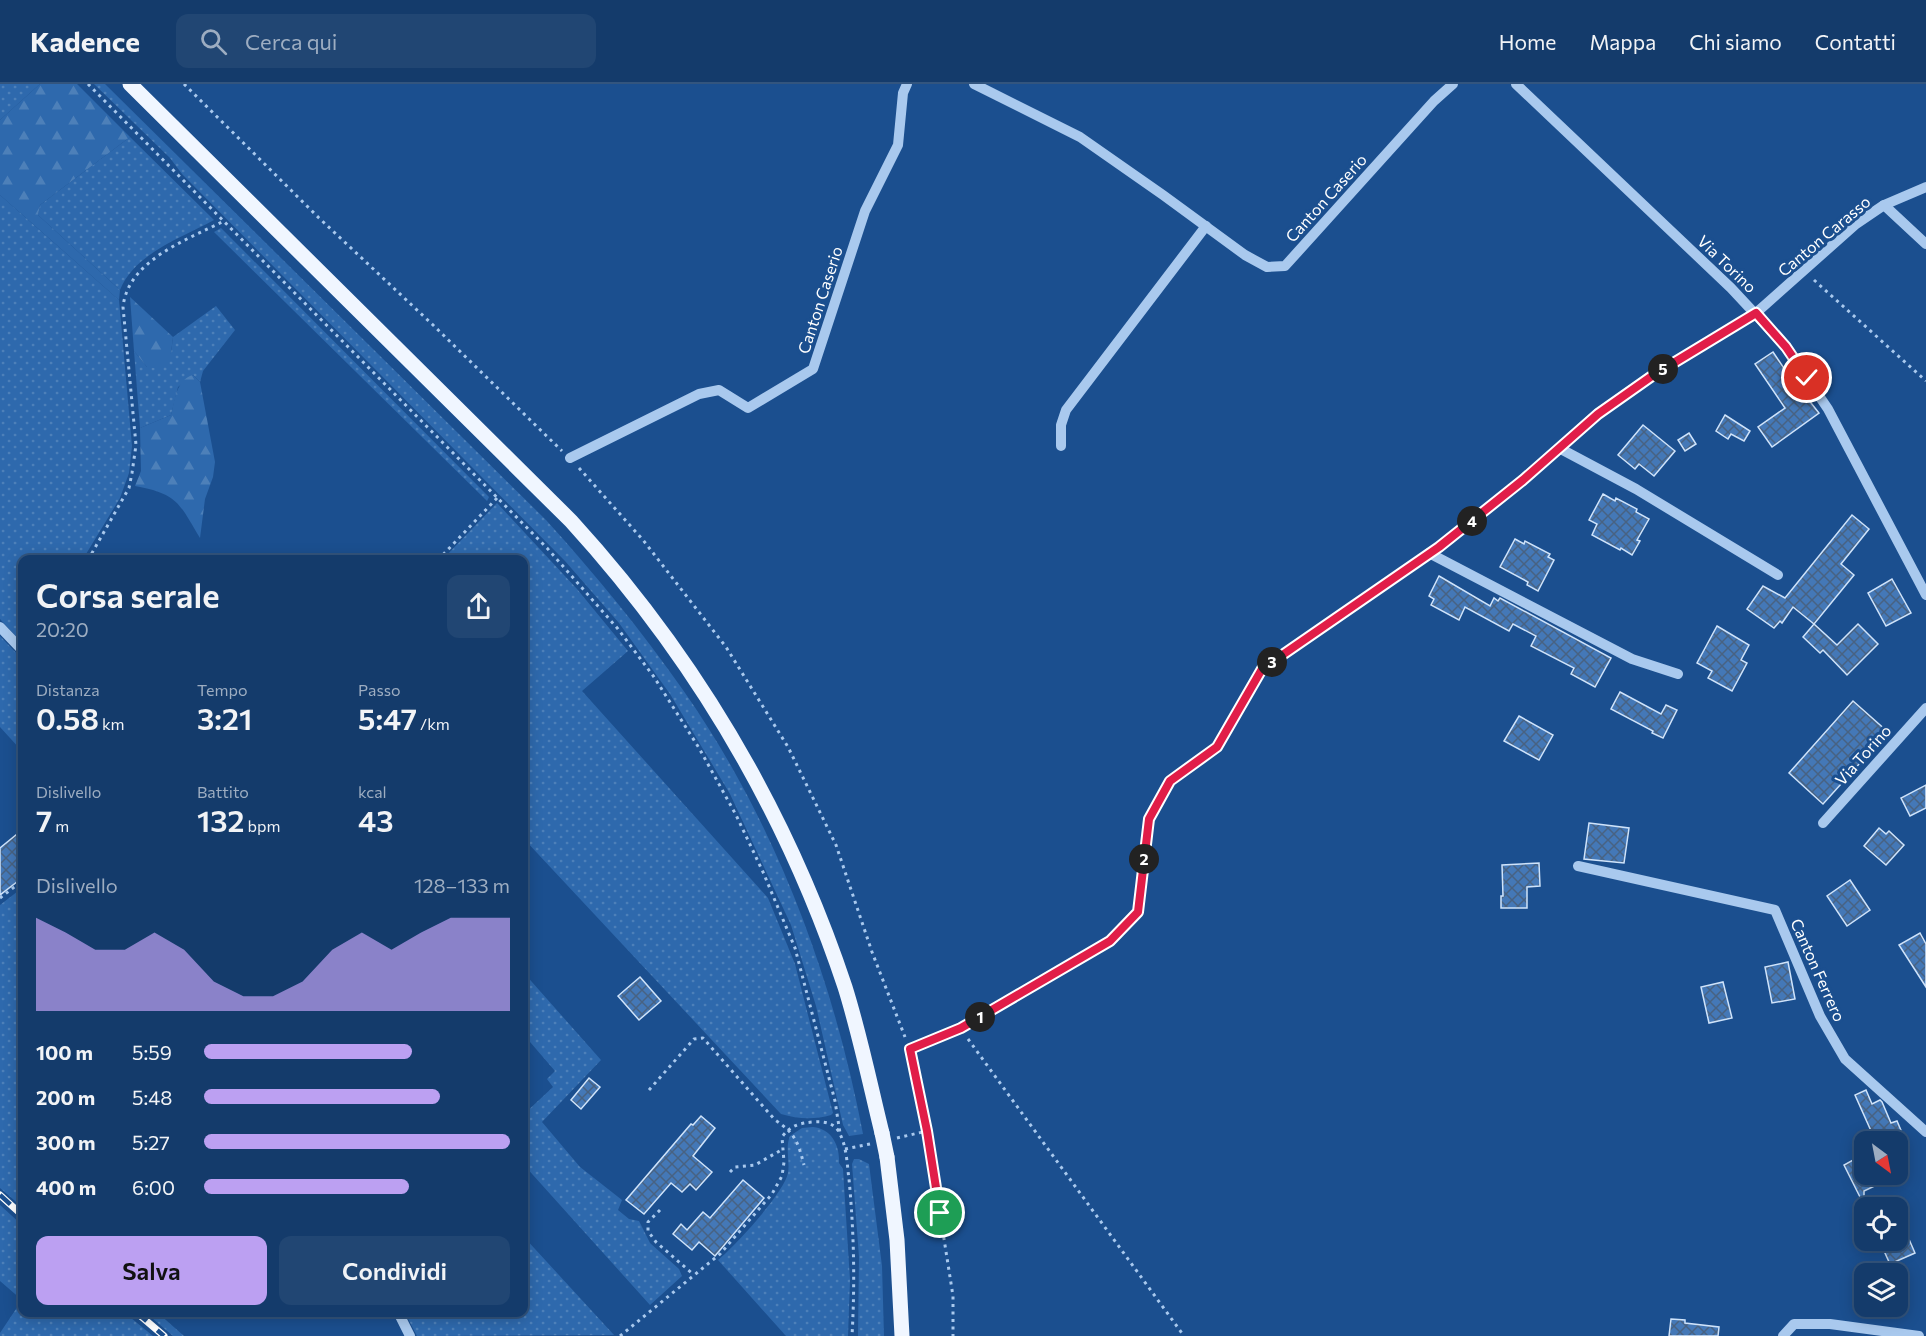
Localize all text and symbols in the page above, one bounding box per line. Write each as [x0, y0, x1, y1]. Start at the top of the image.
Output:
search box [176, 14, 596, 68]
text: Kadence [30, 24, 140, 58]
icon: search [197, 25, 230, 58]
text: Cerca qui [245, 28, 337, 55]
text: Home [1499, 29, 1556, 54]
text: Mappa [1589, 29, 1656, 54]
text: Chi siamo [1689, 29, 1782, 54]
text: Contatti [1815, 29, 1896, 54]
street label: Canton Caserio [1281, 150, 1370, 246]
street label: Canton Carasso [1774, 191, 1874, 280]
street label: Via Torino [1694, 231, 1761, 296]
street label: Canton Caserio [793, 244, 846, 356]
pin [1781, 352, 1832, 403]
pin: 5 [1648, 354, 1678, 384]
text: 5 [1658, 359, 1668, 378]
icon: check [1790, 361, 1823, 394]
pin: 4 [1457, 506, 1487, 536]
text: 4 [1467, 511, 1477, 530]
text: Corsa serale [36, 574, 220, 615]
button: share [447, 575, 510, 638]
text: 20:20 [36, 617, 89, 641]
pin: 3 [1257, 647, 1287, 677]
text: 3 [1267, 652, 1277, 671]
text: Distanza [36, 680, 100, 699]
text: Tempo [197, 680, 247, 699]
text: Passo [358, 680, 401, 699]
text: 0.58 [36, 699, 99, 736]
text: 3:21 [197, 699, 252, 736]
text: 5:47 [358, 699, 417, 736]
text: km [99, 714, 125, 733]
text: /km [417, 714, 450, 733]
street label: Via Torino [1831, 721, 1895, 789]
text: Dislivello [36, 782, 101, 801]
text: Battito [197, 782, 249, 801]
text: kcal [358, 782, 387, 801]
text: 7 [36, 801, 52, 838]
text: 132 [197, 801, 244, 838]
text: 43 [358, 801, 394, 838]
text: m [52, 816, 69, 835]
text: bpm [244, 816, 280, 835]
pin: 2 [1129, 844, 1159, 874]
text: 2 [1139, 849, 1149, 868]
text: Dislivello [36, 873, 118, 897]
text: 128–133 m [414, 873, 510, 897]
street label: Canton Ferrero [1787, 915, 1850, 1024]
pin: 1 [965, 1002, 995, 1032]
text: 1 [976, 1007, 984, 1026]
text: 100 m [36, 1040, 93, 1064]
text: 5:59 [132, 1040, 172, 1064]
text: 200 m [36, 1085, 95, 1109]
text: 5:48 [132, 1085, 172, 1109]
text: 300 m [36, 1130, 96, 1154]
text: 5:27 [132, 1130, 170, 1154]
north arrow [1854, 1131, 1908, 1185]
map controls [1854, 1131, 1908, 1317]
text: 400 m [36, 1175, 96, 1199]
text: 6:00 [132, 1175, 175, 1199]
pin [914, 1187, 965, 1238]
icon: arrive [923, 1196, 956, 1229]
button: locate [1854, 1197, 1908, 1251]
button: Salva [36, 1236, 267, 1305]
button: Condividi [279, 1236, 510, 1305]
button: layers [1854, 1263, 1908, 1317]

